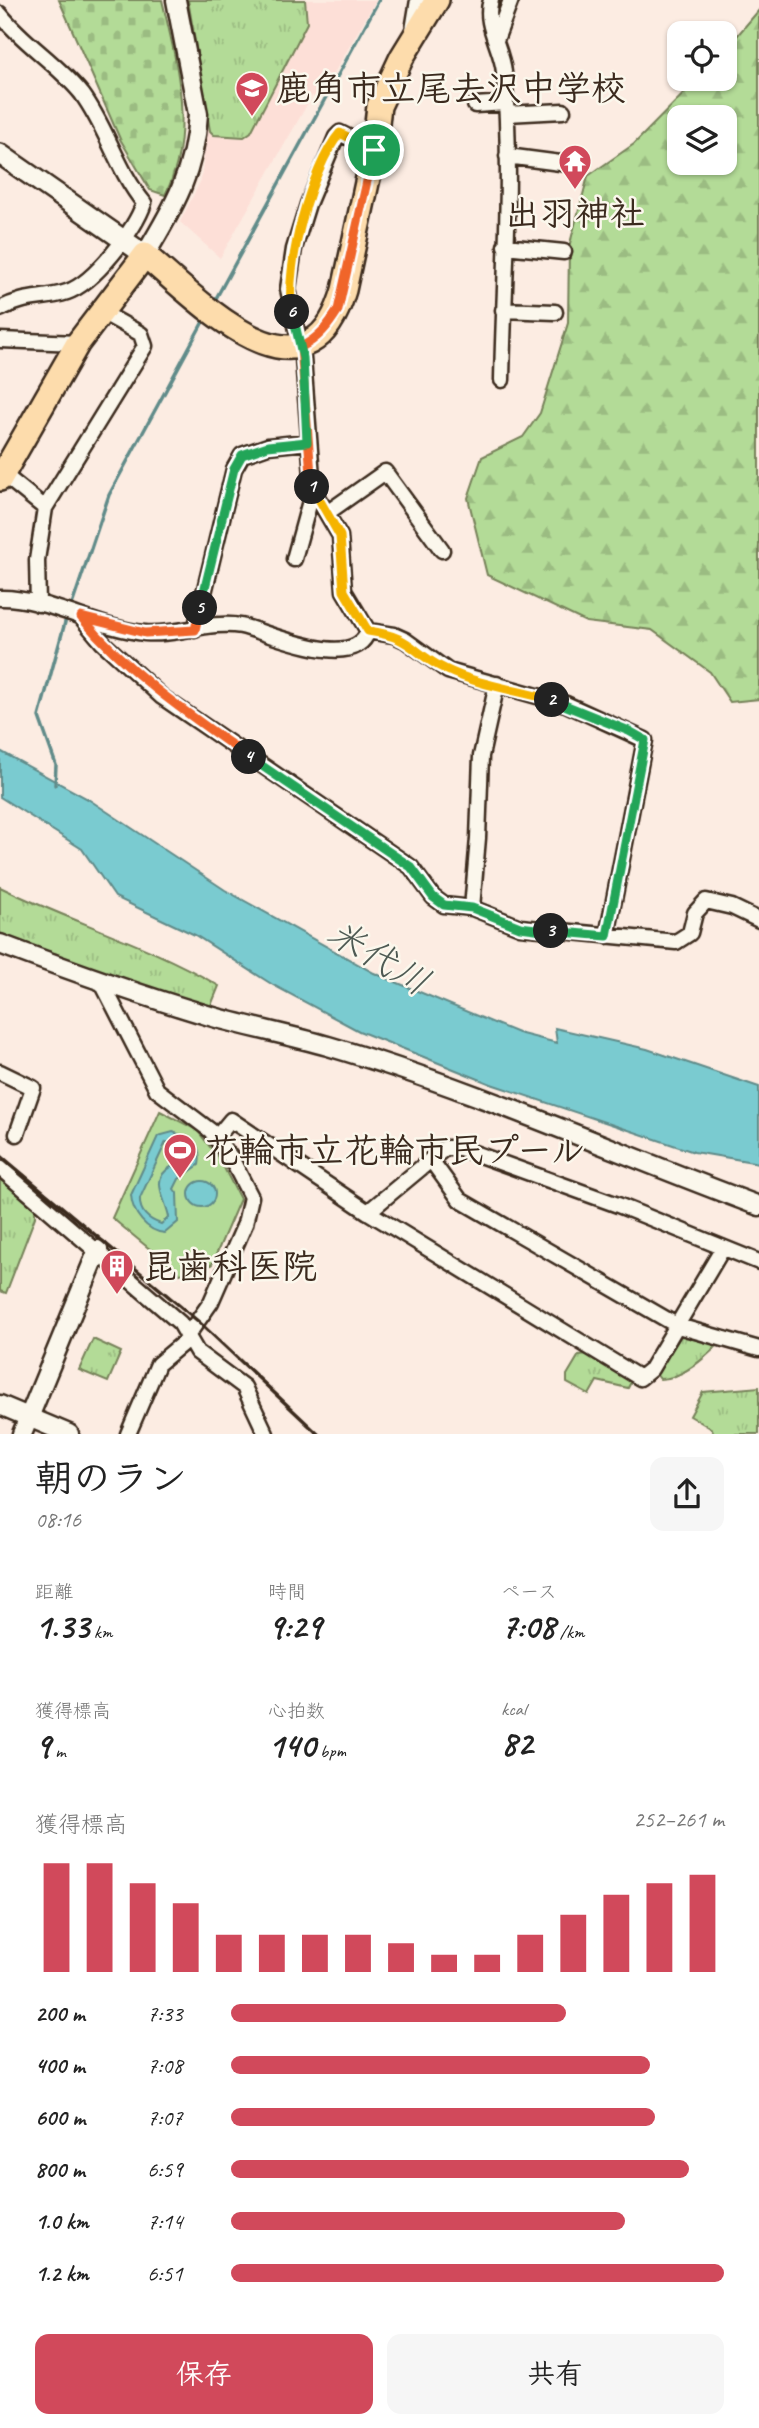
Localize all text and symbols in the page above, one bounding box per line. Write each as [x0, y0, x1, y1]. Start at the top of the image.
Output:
map controls [667, 21, 737, 175]
button: locate [667, 21, 737, 91]
place label: 鹿角市立尾去沢中学校 [276, 66, 626, 111]
school or university icon: 鹿角市立尾去沢中学校 [233, 69, 271, 118]
button: layers [667, 105, 737, 175]
pin [344, 120, 404, 180]
icon: arrive [355, 131, 393, 169]
temple icon: 出羽神社 [556, 142, 594, 191]
place label: 出羽神社 [505, 191, 645, 236]
pin: 6 [274, 294, 310, 330]
text: 6 [287, 299, 296, 323]
pin: 1 [294, 470, 330, 504]
text: 1 [307, 474, 316, 498]
pin: 5 [182, 590, 218, 626]
text: 5 [195, 595, 204, 619]
pin: 2 [534, 682, 570, 718]
text: 2 [547, 687, 556, 711]
pin: 4 [232, 740, 266, 774]
text: 4 [244, 744, 253, 768]
water label: 米代川 [319, 908, 439, 1006]
pin: 3 [534, 914, 568, 948]
text: 3 [546, 918, 555, 942]
place label: 花輪市立花輪市民プール [204, 1128, 586, 1173]
sports icon: 花輪市立花輪市民プール [161, 1131, 199, 1180]
place label: 昆歯科医院 [142, 1244, 317, 1289]
building icon: 昆歯科医院 [98, 1247, 136, 1296]
text: 朝のラン [35, 1455, 187, 1502]
button: share [650, 1457, 724, 1531]
text: 08:16 [35, 1505, 81, 1534]
text: 距離 [35, 1580, 73, 1604]
text: 時間 [268, 1580, 306, 1604]
text: ペース [501, 1580, 557, 1604]
text: 1.33 [35, 1604, 89, 1649]
text: 9:29 [268, 1604, 321, 1649]
text: 7:08 [501, 1604, 555, 1649]
text: km [89, 1620, 112, 1644]
text: /km [555, 1620, 584, 1644]
text: kcal [501, 1697, 526, 1721]
text: 獲得標高 [35, 1699, 111, 1723]
text: 心拍数 [268, 1699, 325, 1723]
text: 82 [501, 1721, 533, 1766]
text: 9 [35, 1723, 50, 1768]
text: 140 [268, 1723, 315, 1768]
text: m [50, 1739, 66, 1763]
text: bpm [315, 1739, 346, 1763]
text: 252–261 m [633, 1805, 724, 1834]
text: 獲得標高 [35, 1810, 127, 1839]
text: 200 m [35, 1999, 85, 2028]
text: 7:33 [147, 1999, 183, 2028]
text: 400 m [35, 2051, 85, 2080]
text: 7:08 [147, 2051, 183, 2080]
text: 600 m [35, 2103, 85, 2132]
text: 7:07 [147, 2103, 183, 2132]
text: 800 m [35, 2155, 85, 2184]
text: 6:59 [147, 2155, 183, 2184]
text: 1.0 km [35, 2207, 89, 2236]
text: 7:14 [147, 2207, 183, 2236]
text: 1.2 km [35, 2259, 89, 2288]
text: 6:51 [147, 2259, 183, 2288]
button: 保存 [35, 2334, 373, 2414]
button: 共有 [387, 2334, 724, 2414]

